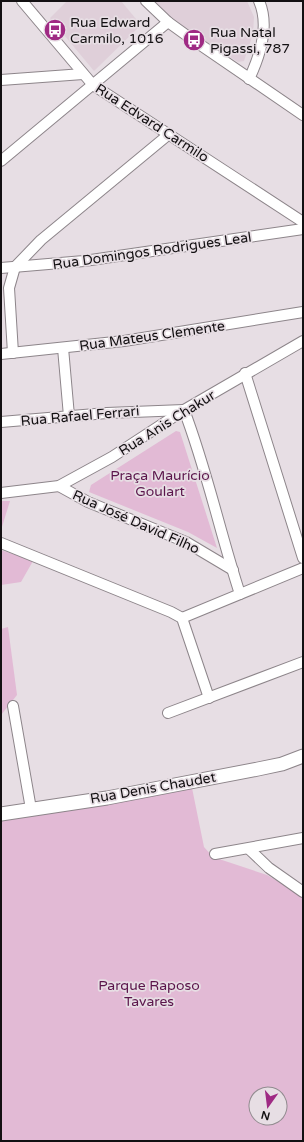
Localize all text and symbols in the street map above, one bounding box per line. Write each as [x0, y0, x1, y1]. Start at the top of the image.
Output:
place label: Rua Edward Carmilo, 1016 [70, 14, 164, 47]
bus stop icon: Rua Edward Carmilo, 1016 [42, 17, 68, 43]
place label: Rua Natal Pigassi, 787 [210, 24, 290, 57]
bus stop icon: Rua Natal Pigassi, 787 [181, 27, 207, 53]
street label: Rua Edvard Carmilo [92, 80, 212, 166]
street label: Rua Domingos Rodrigues Leal [52, 229, 252, 273]
street label: Rua Mateus Clemente [78, 317, 226, 355]
street label: Rua Anis Chakur [116, 386, 219, 459]
street label: Rua Rafael Ferrari [20, 402, 140, 430]
park label: Praça Maurício Goulart [110, 467, 210, 500]
street label: Rua José David Filho [70, 486, 202, 558]
street label: Rua Denis Chaudet [89, 768, 218, 807]
park label: Parque Raposo Tavares [98, 977, 200, 1010]
north arrow [248, 1086, 288, 1126]
text: N [260, 1108, 272, 1123]

